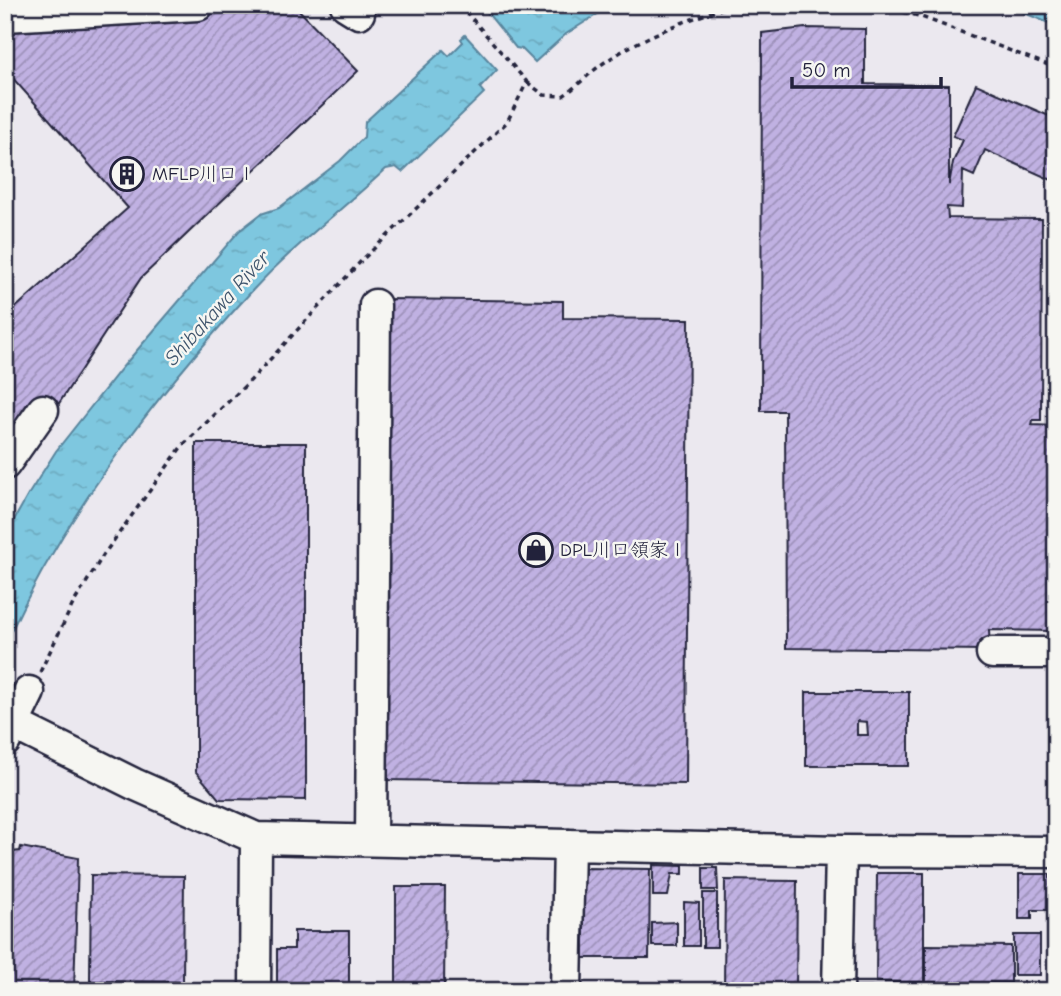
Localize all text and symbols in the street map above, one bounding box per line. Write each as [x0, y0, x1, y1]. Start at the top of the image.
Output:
scale bar [792, 46, 940, 90]
text: 50 m [802, 58, 851, 82]
building icon: MFLP川口Ⅰ [108, 155, 146, 193]
place label: MFLP川口Ⅰ [152, 163, 256, 185]
water label: Shibakawa River [159, 245, 276, 370]
shop icon: DPL川口領家Ⅰ [517, 531, 555, 569]
place label: DPL川口領家Ⅰ [560, 539, 687, 561]

